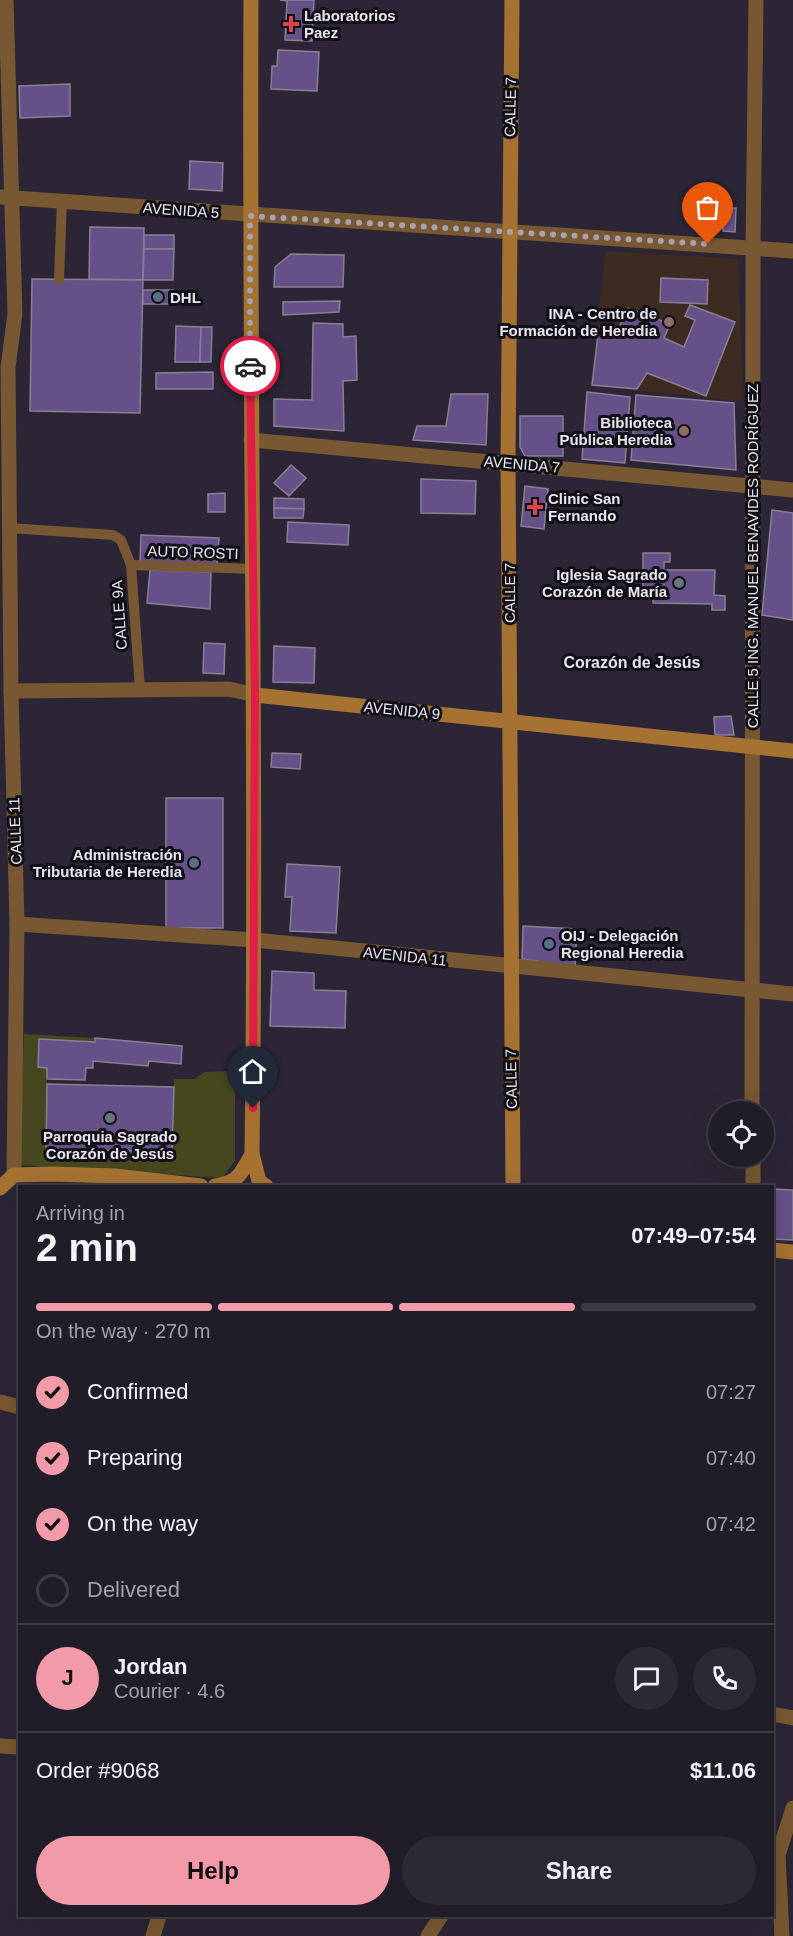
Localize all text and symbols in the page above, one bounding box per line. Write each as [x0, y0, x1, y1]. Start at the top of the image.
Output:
place label: Laboratorios Paez [304, 7, 396, 41]
marker: Laboratorios Paez [282, 15, 300, 33]
street label: CALLE 7 [501, 77, 519, 137]
pin [682, 182, 733, 244]
icon: bag [691, 191, 724, 224]
street label: AVENIDA 5 [142, 199, 220, 221]
place label: DHL [170, 289, 201, 306]
marker: DHL [151, 290, 165, 304]
place label: INA - Centro de Formación de Heredia [499, 305, 658, 339]
marker: INA - Centro de Formación de Heredia [662, 315, 676, 329]
courier [220, 336, 280, 396]
icon: car [234, 350, 267, 383]
street label: CALLE 5 ING. MANUEL BENAVIDES RODRÍGUEZ [744, 384, 761, 728]
place label: Biblioteca Pública Heredia [559, 414, 673, 448]
marker: Biblioteca Pública Heredia [677, 424, 691, 438]
street label: AVENIDA 7 [483, 452, 561, 476]
place label: Clinic San Fernando [548, 490, 621, 524]
marker: Clinic San Fernando [526, 498, 544, 516]
street label: AUTO ROSTI [147, 542, 239, 562]
street label: CALLE 7 [501, 563, 518, 623]
place label: Iglesia Sagrado Corazón de María [542, 566, 668, 600]
marker: Iglesia Sagrado Corazón de María [672, 576, 686, 590]
street label: CALLE 9A [108, 579, 130, 651]
district label: Corazón de Jesús [564, 654, 701, 671]
street label: AVENIDA 9 [363, 698, 441, 722]
street label: CALLE 11 [5, 797, 25, 865]
place label: Administración Tributaria de Heredia [33, 846, 183, 880]
marker: Administración Tributaria de Heredia [187, 856, 201, 870]
place label: OIJ - Delegación Regional Heredia [561, 927, 684, 961]
marker: OIJ - Delegación Regional Heredia [542, 937, 556, 951]
street label: AVENIDA 11 [363, 943, 447, 969]
pin [227, 1046, 278, 1108]
street label: CALLE 7 [502, 1049, 520, 1109]
icon: home [236, 1055, 269, 1088]
map controls [708, 1101, 774, 1167]
button: locate [708, 1101, 774, 1167]
marker: Parroquia Sagrado Corazón de Jesús [103, 1111, 117, 1125]
place label: Parroquia Sagrado Corazón de Jesús [43, 1128, 177, 1162]
text: Arriving in [36, 1202, 125, 1224]
text: 07:49–07:54 [631, 1223, 756, 1248]
text: 2 min [36, 1226, 138, 1269]
text: On the way · 270 m [36, 1320, 211, 1342]
icon: check [36, 1376, 69, 1409]
text: Confirmed [87, 1379, 188, 1404]
text: 07:27 [706, 1381, 756, 1403]
icon: check [36, 1442, 69, 1475]
text: Preparing [87, 1445, 182, 1470]
text: 07:40 [706, 1447, 756, 1469]
icon: check [36, 1508, 69, 1541]
text: On the way [87, 1511, 198, 1536]
text: 07:42 [706, 1513, 756, 1535]
text: Delivered [87, 1577, 180, 1602]
button: chat [615, 1647, 678, 1710]
button: phone [693, 1647, 756, 1710]
text: Jordan [114, 1654, 187, 1679]
text: J [61, 1665, 74, 1690]
text: Courier · 4.6 [114, 1680, 225, 1702]
text: Order #9068 [36, 1758, 160, 1783]
text: $11.06 [690, 1758, 756, 1783]
button: Help [36, 1836, 390, 1905]
button: Share [402, 1836, 756, 1905]

